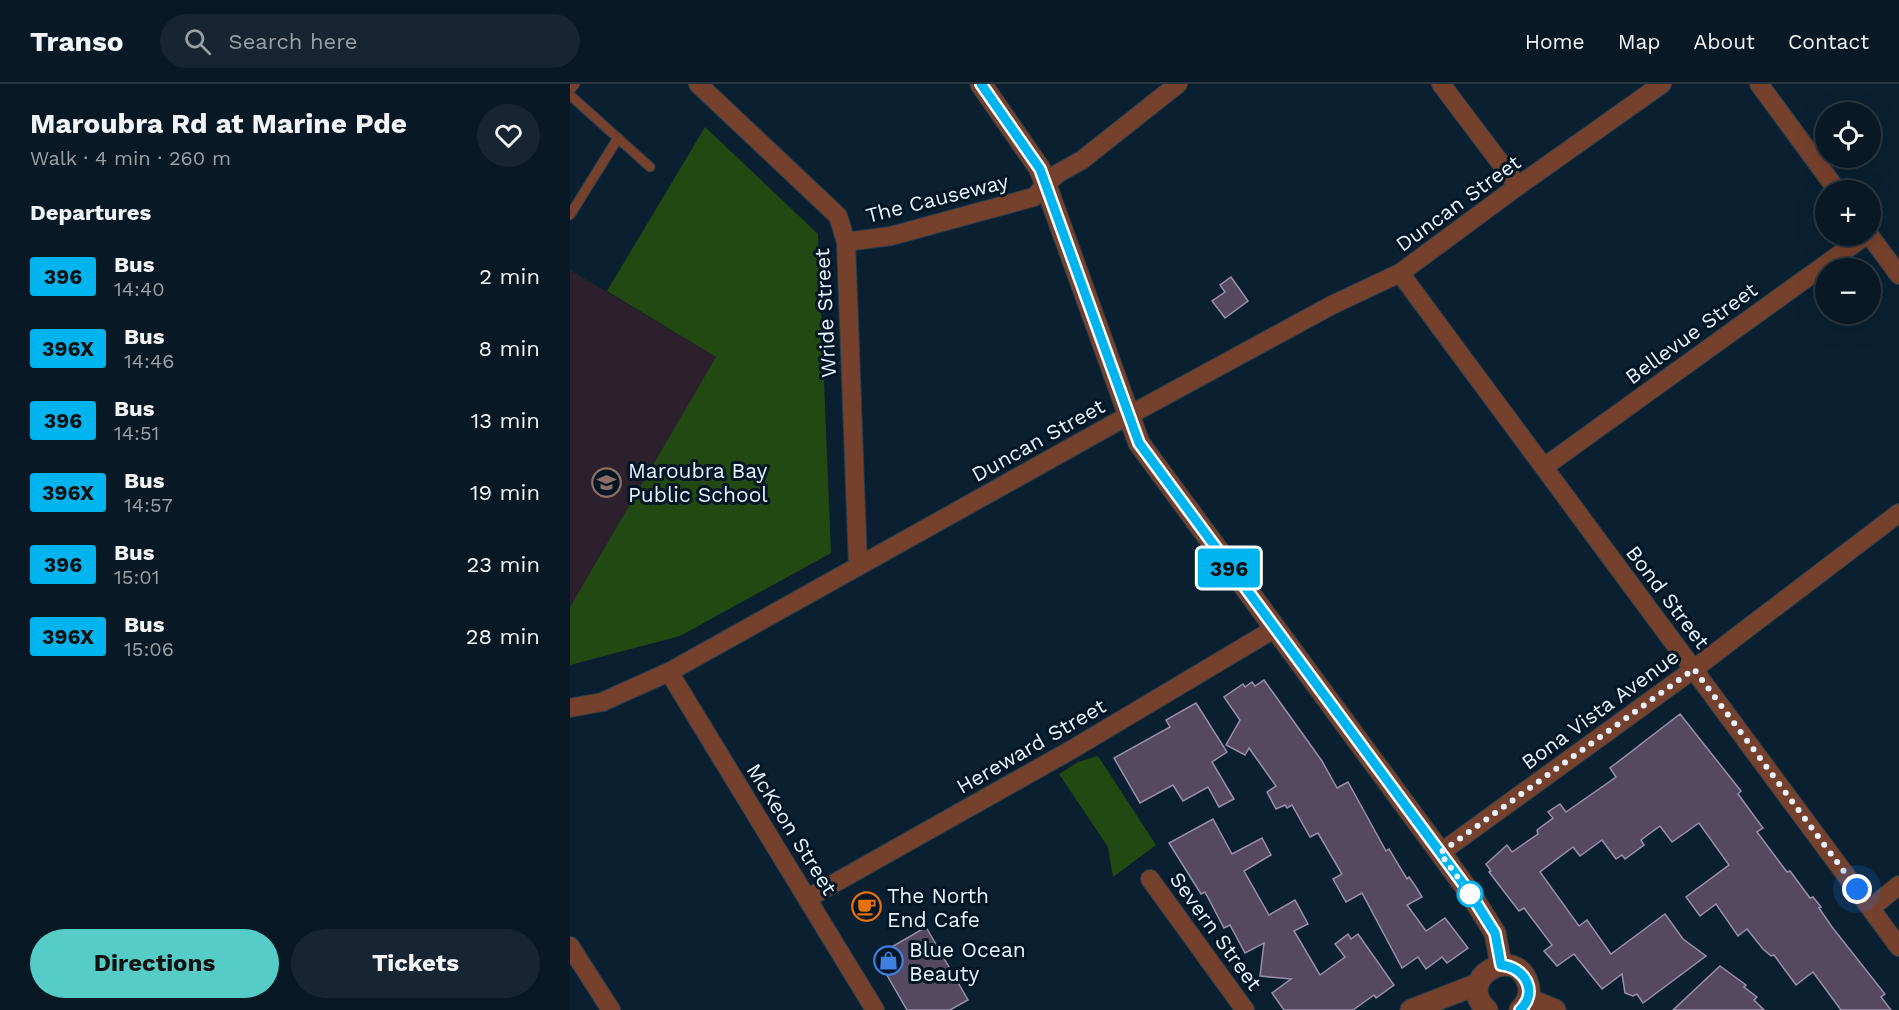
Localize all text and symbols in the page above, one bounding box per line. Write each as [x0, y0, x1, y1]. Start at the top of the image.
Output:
search box [160, 14, 580, 68]
text: Transo [30, 25, 124, 58]
icon: search [181, 25, 214, 58]
text: Search here [229, 29, 358, 54]
text: Home [1525, 29, 1585, 54]
text: Map [1618, 29, 1661, 54]
text: About [1694, 29, 1755, 54]
text: Contact [1788, 29, 1869, 54]
map controls [1815, 102, 1881, 324]
button: locate [1815, 102, 1881, 168]
button: heart [477, 104, 540, 167]
text: Maroubra Rd at Marine Pde [30, 107, 407, 140]
text: Walk · 4 min · 260 m [30, 146, 231, 170]
street label: Duncan Street [1391, 149, 1525, 257]
street label: The Causeway [863, 168, 1011, 228]
button: + [1815, 180, 1881, 246]
text: Departures [30, 200, 151, 225]
street label: Wride Street [809, 248, 841, 378]
text: Bus [114, 252, 154, 277]
button: − [1815, 258, 1881, 324]
text: 396 [44, 264, 82, 289]
text: 2 min [479, 264, 540, 289]
text: 14:40 [114, 277, 165, 301]
street label: Bellevue Street [1620, 277, 1762, 389]
text: Bus [124, 324, 164, 349]
text: 396X [42, 336, 94, 361]
text: 8 min [479, 336, 540, 361]
text: 14:46 [124, 349, 174, 373]
street label: Duncan Street [967, 393, 1109, 487]
text: Bus [114, 396, 154, 421]
text: 396 [44, 408, 82, 433]
text: 13 min [471, 408, 540, 433]
text: 14:51 [114, 421, 159, 445]
place label: Maroubra Bay Public School [628, 458, 768, 507]
school or university icon: Maroubra Bay Public School [591, 466, 623, 498]
text: Bus [124, 468, 164, 493]
text: 396X [42, 480, 94, 505]
text: 19 min [470, 480, 540, 505]
text: 14:57 [124, 493, 173, 517]
text: Bus [114, 540, 154, 565]
street label: Bond Street [1621, 540, 1715, 654]
line badge: 396 [1194, 548, 1264, 588]
text: 396 [44, 552, 82, 577]
text: 23 min [466, 552, 540, 577]
text: 396 [1210, 556, 1248, 581]
text: 15:01 [114, 565, 160, 589]
text: Bus [124, 612, 164, 637]
text: 396X [42, 624, 94, 649]
text: 28 min [466, 624, 540, 649]
text: 15:06 [124, 637, 174, 661]
street label: Bona Vista Avenue [1517, 644, 1683, 774]
street label: Hereward Street [952, 693, 1110, 799]
street label: McKeon Street [742, 759, 843, 900]
street label: Severn Street [1165, 867, 1267, 995]
your location [1842, 874, 1872, 904]
unlabelled marker [1457, 881, 1483, 907]
place label: The North End Cafe [887, 883, 989, 932]
cafe icon: The North End Cafe [850, 891, 882, 923]
button: Directions [30, 929, 279, 998]
button: Tickets [291, 929, 540, 998]
place label: Blue Ocean Beauty [909, 937, 1026, 986]
shop icon: Blue Ocean Beauty [872, 945, 904, 977]

